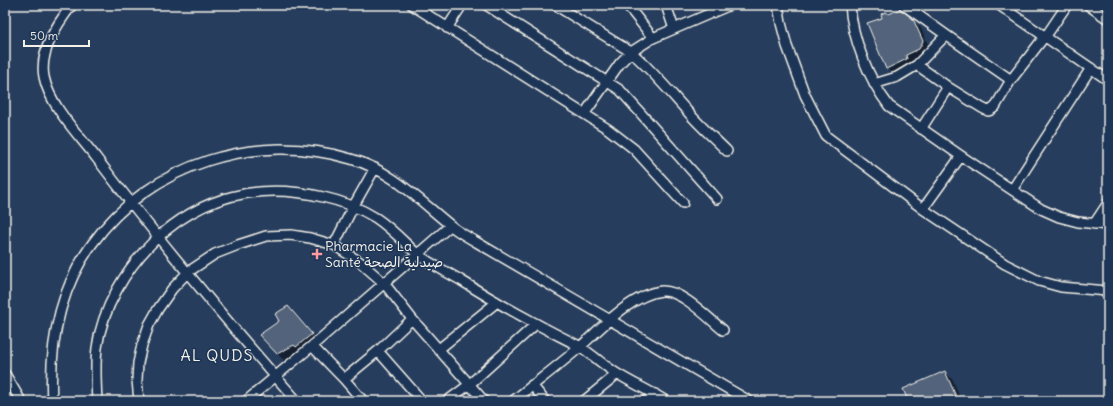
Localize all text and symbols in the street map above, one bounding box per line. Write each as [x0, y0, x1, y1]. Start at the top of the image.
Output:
scale bar [24, 22, 89, 48]
text: 50 m [30, 28, 59, 43]
place label: Pharmacie La Santé صيدلية الصحة [325, 237, 443, 271]
marker: Pharmacie La Santé صيدلية الصحة [312, 249, 322, 259]
district label: AL QUDS [180, 345, 254, 365]

